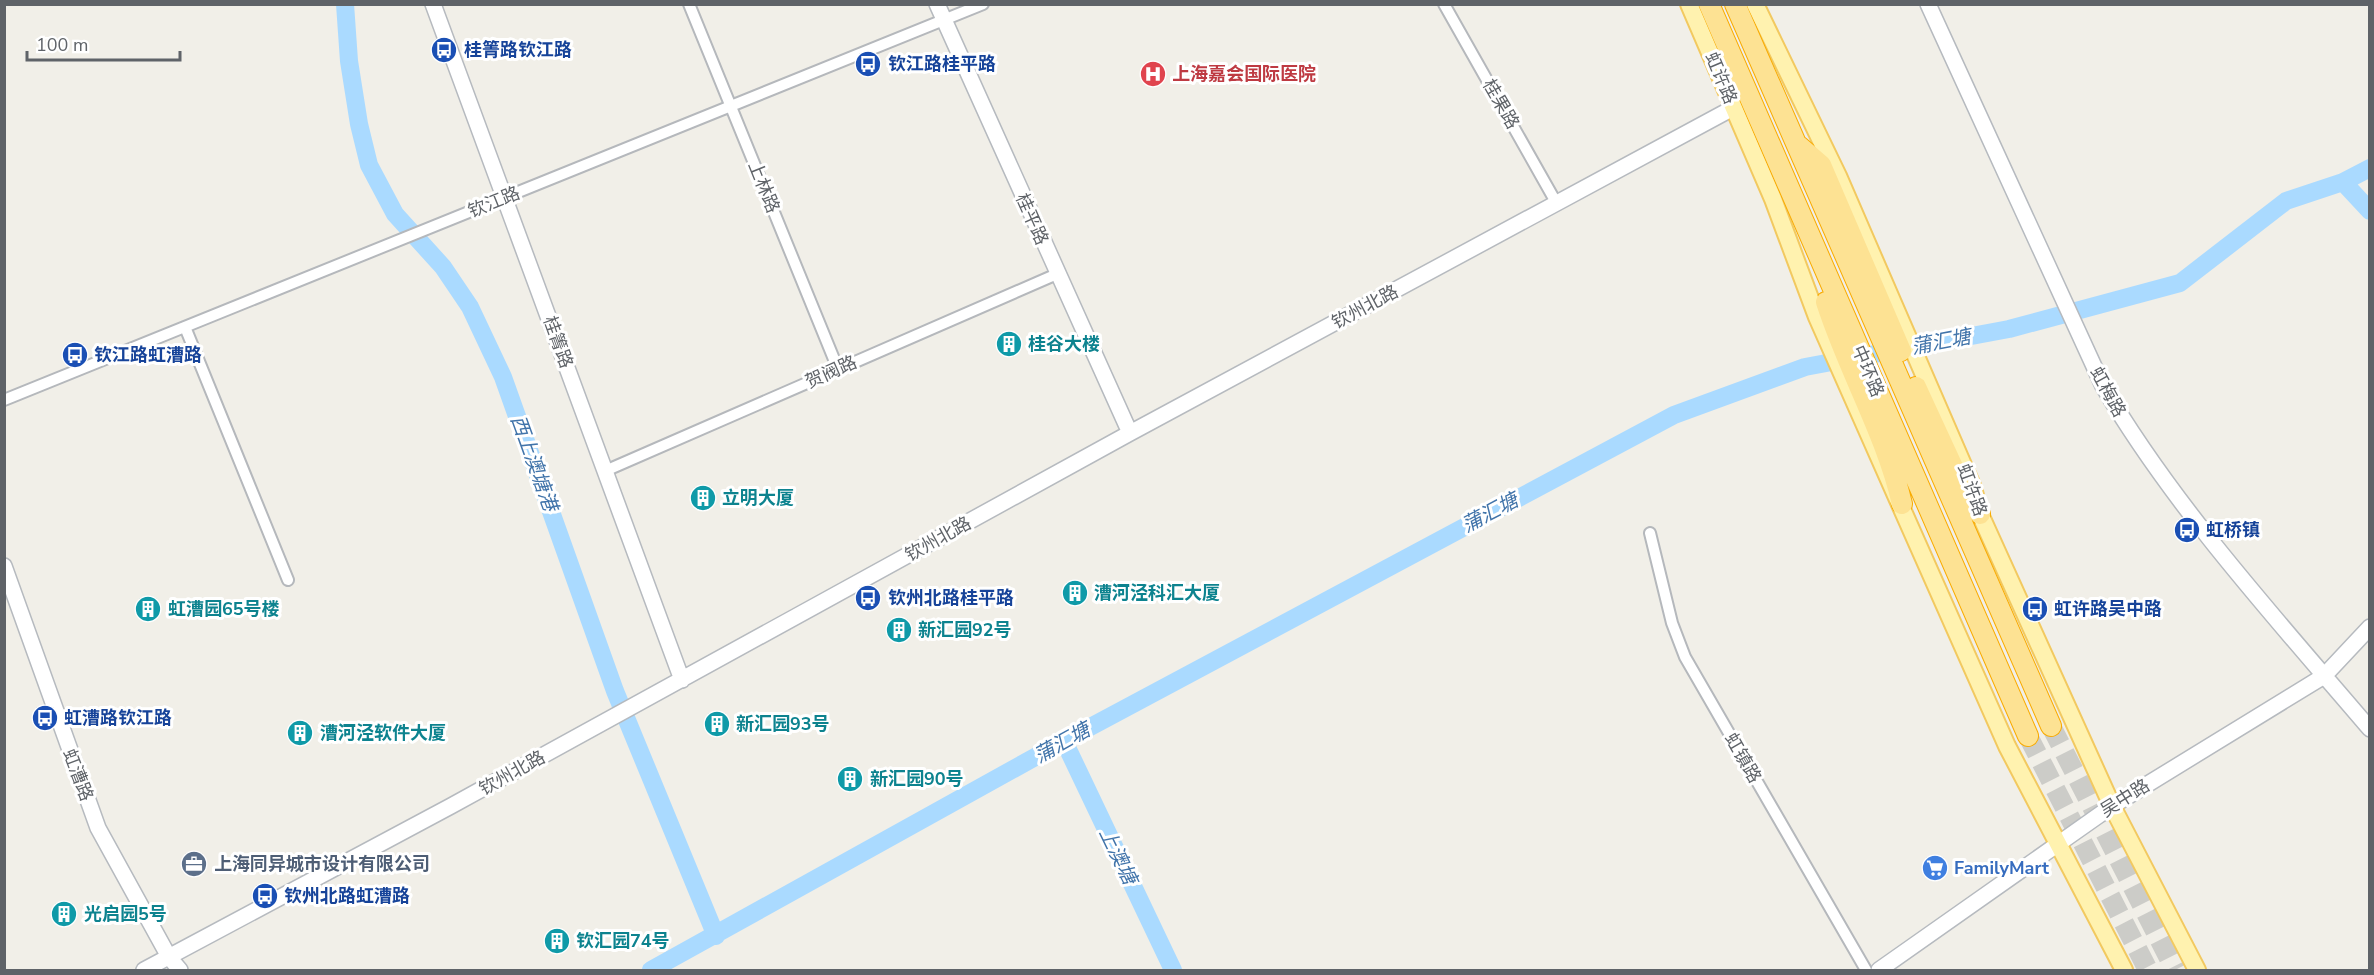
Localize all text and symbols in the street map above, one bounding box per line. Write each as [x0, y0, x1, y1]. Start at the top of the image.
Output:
scale bar [27, 24, 180, 62]
text: 100 m [36, 33, 88, 57]
bus stop icon: 桂箐路钦江路 [429, 35, 459, 65]
place label: 桂箐路钦江路 [464, 38, 572, 62]
street label: 虹许路 [1699, 48, 1743, 108]
bus stop icon: 钦江路桂平路 [853, 49, 883, 79]
place label: 钦江路桂平路 [888, 52, 996, 76]
hospital icon: 上海嘉会国际医院 [1138, 59, 1168, 89]
place label: 上海嘉会国际医院 [1172, 62, 1316, 86]
street label: 桂果路 [1477, 75, 1525, 133]
street label: 上林路 [743, 157, 785, 217]
street label: 钦江路 [464, 181, 524, 223]
street label: 桂平路 [1010, 189, 1054, 249]
street label: 钦州北路 [1328, 280, 1402, 334]
street label: 桂箐路 [537, 313, 579, 371]
water label: 蒲汇塘 [1909, 322, 1976, 361]
building icon: 桂谷大楼 [994, 329, 1024, 359]
place label: 桂谷大楼 [1028, 332, 1100, 356]
bus stop icon: 钦江路虹漕路 [60, 340, 90, 370]
street label: 中环路 [1846, 341, 1890, 401]
place label: 钦江路虹漕路 [94, 343, 202, 367]
street label: 贺阀路 [801, 350, 861, 394]
street label: 虹梅路 [2084, 363, 2132, 421]
water label: 西上澳塘港 [504, 411, 565, 517]
street label: 虹许路 [1951, 461, 1993, 519]
building icon: 立明大厦 [688, 483, 718, 513]
place label: 立明大厦 [722, 486, 794, 510]
water label: 蒲汇塘 [1457, 486, 1525, 539]
street label: 钦州北路 [901, 511, 975, 567]
bus stop icon: 虹桥镇 [2172, 515, 2202, 545]
place label: 虹桥镇 [2206, 518, 2260, 542]
building icon: 漕河泾科汇大厦 [1060, 578, 1090, 608]
place label: 漕河泾科汇大厦 [1094, 581, 1220, 605]
bus stop icon: 钦州北路桂平路 [853, 583, 883, 613]
place label: 钦州北路桂平路 [888, 586, 1014, 610]
building icon: 虹漕园65号楼 [133, 594, 163, 624]
bus stop icon: 虹许路吴中路 [2020, 594, 2050, 624]
place label: 虹漕园65号楼 [168, 597, 280, 621]
place label: 虹许路吴中路 [2054, 597, 2162, 621]
building icon: 新汇园92号 [884, 615, 914, 645]
place label: 新汇园92号 [918, 618, 1012, 642]
bus stop icon: 虹漕路钦江路 [30, 703, 60, 733]
place label: 虹漕路钦江路 [64, 706, 172, 730]
building icon: 新汇园93号 [702, 709, 732, 739]
place label: 新汇园93号 [736, 712, 830, 736]
water label: 蒲汇塘 [1029, 715, 1097, 769]
building icon: 漕河泾软件大厦 [285, 718, 315, 748]
place label: 漕河泾软件大厦 [320, 721, 446, 745]
street label: 虹镇路 [1719, 729, 1767, 787]
street label: 虹漕路 [57, 745, 99, 805]
street label: 钦州北路 [475, 745, 549, 801]
building icon: 新汇园90号 [835, 764, 865, 794]
place label: 新汇园90号 [870, 767, 964, 791]
street label: 吴中路 [2096, 774, 2154, 822]
water label: 上澳塘 [1093, 823, 1145, 892]
office icon: 上海同异城市设计有限公司 [179, 849, 209, 879]
place label: 上海同异城市设计有限公司 [214, 852, 430, 876]
supermarket icon: FamilyMart [1920, 853, 1950, 883]
place label: FamilyMart [1954, 856, 2049, 880]
bus stop icon: 钦州北路虹漕路 [250, 881, 280, 911]
place label: 钦州北路虹漕路 [284, 884, 410, 908]
building icon: 光启园5号 [49, 899, 79, 929]
place label: 光启园5号 [84, 902, 167, 926]
building icon: 钦汇园74号 [542, 926, 572, 956]
place label: 钦汇园74号 [576, 929, 670, 953]

